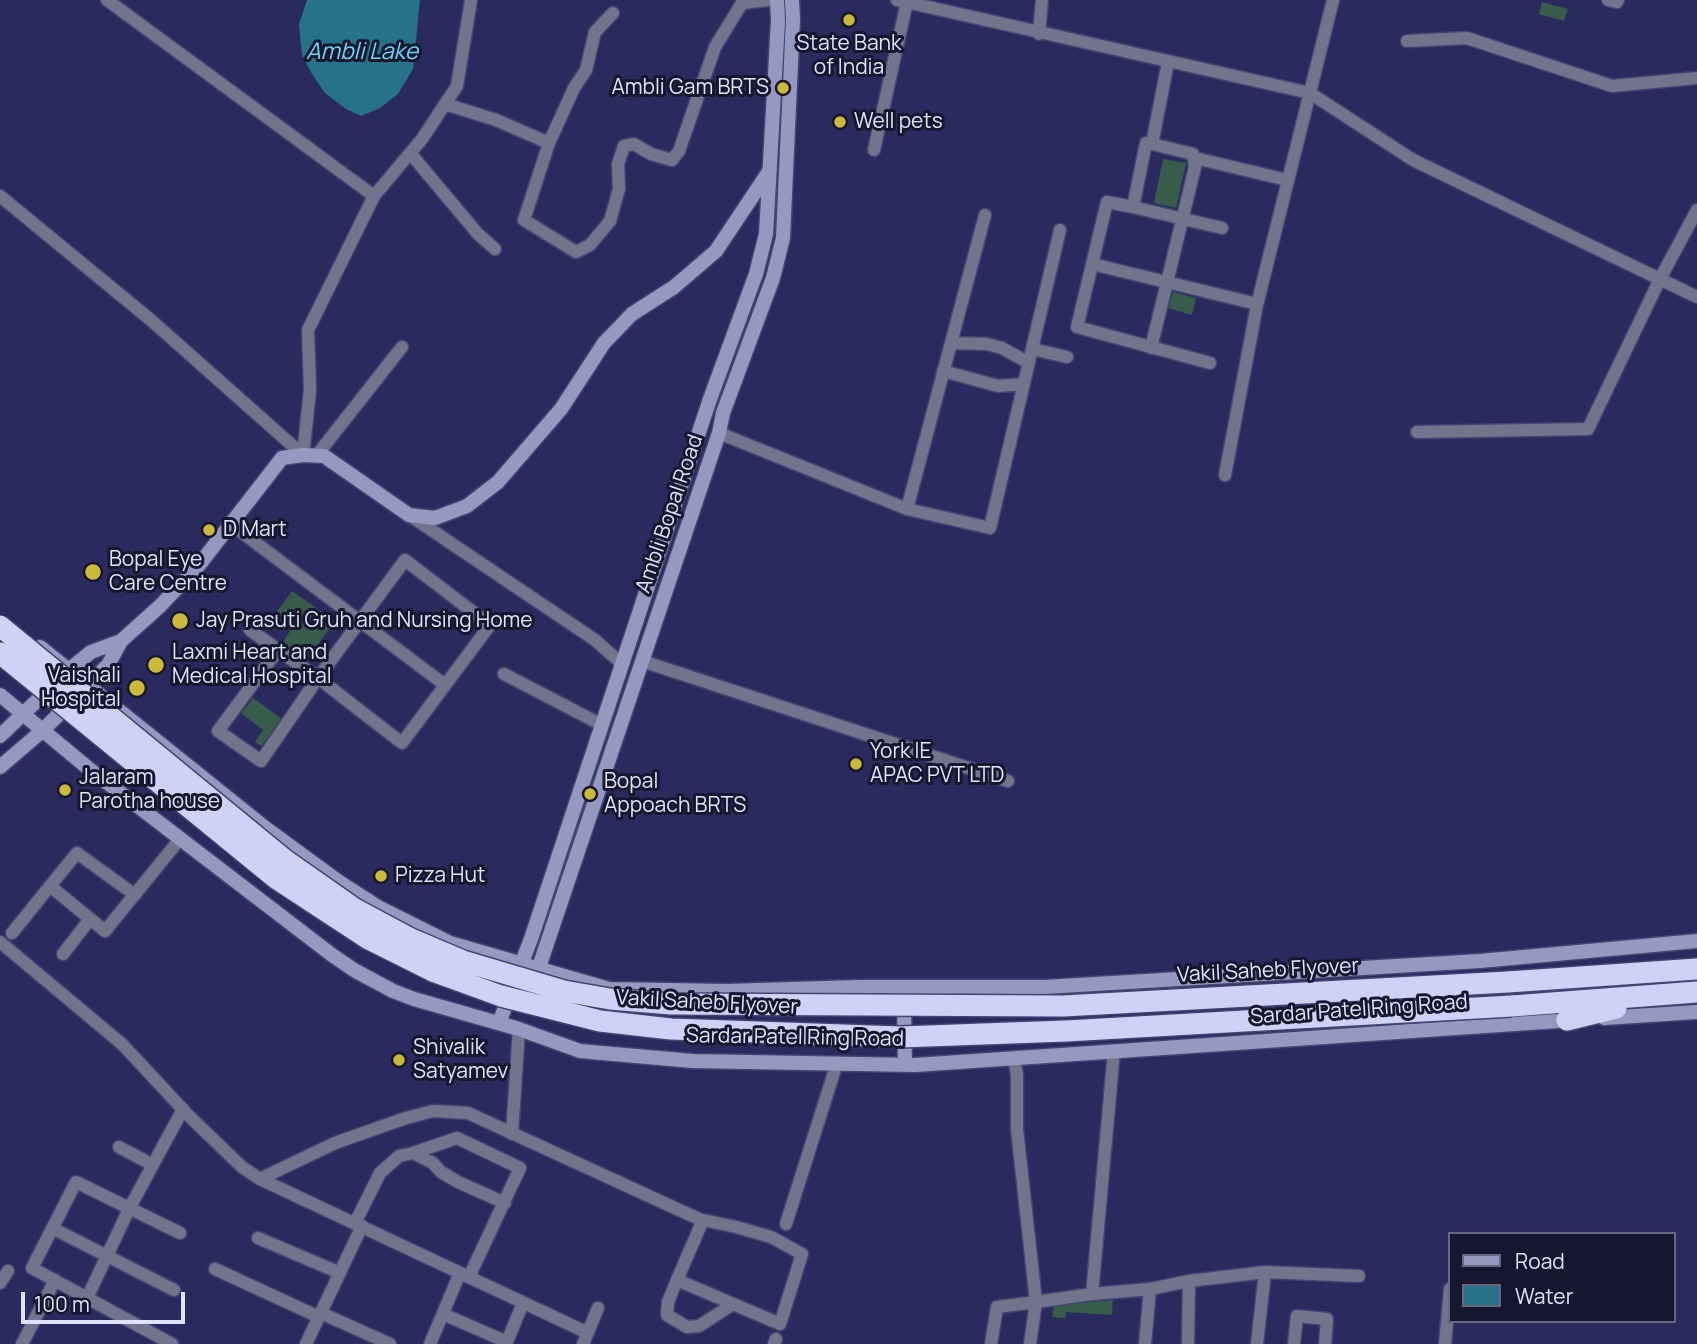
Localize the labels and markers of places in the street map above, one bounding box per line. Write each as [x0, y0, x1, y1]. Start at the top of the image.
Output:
marker: State Bank of India [841, 12, 857, 28]
place label: State Bank of India [797, 31, 901, 81]
place label: Ambli Gam BRTS [611, 75, 769, 101]
marker: Ambli Gam BRTS [775, 80, 791, 96]
place label: Well pets [854, 109, 943, 135]
marker: Well pets [832, 114, 848, 130]
place label: D Mart [223, 517, 287, 543]
marker: D Mart [201, 522, 217, 538]
place label: Bopal Eye Care Centre [109, 547, 227, 597]
marker: Bopal Eye Care Centre [83, 562, 103, 582]
place label: Jay Prasuti Gruh and Nursing Home [196, 608, 533, 634]
marker: Jay Prasuti Gruh and Nursing Home [170, 611, 190, 631]
place label: Laxmi Heart and Medical Hospital [172, 640, 332, 690]
marker: Laxmi Heart and Medical Hospital [146, 655, 166, 675]
place label: Vaishali Hospital [41, 663, 121, 713]
marker: Vaishali Hospital [127, 678, 147, 698]
place label: York IE APAC PVT LTD [870, 739, 1004, 789]
marker: York IE APAC PVT LTD [848, 756, 864, 772]
place label: Jalaram Parotha house [79, 765, 220, 815]
place label: Bopal Appoach BRTS [604, 769, 746, 819]
marker: Jalaram Parotha house [57, 782, 73, 798]
marker: Bopal Appoach BRTS [582, 786, 598, 802]
place label: Pizza Hut [395, 863, 485, 889]
marker: Pizza Hut [373, 868, 389, 884]
place label: Shivalik Satyamev [413, 1035, 508, 1085]
marker: Shivalik Satyamev [391, 1052, 407, 1068]

